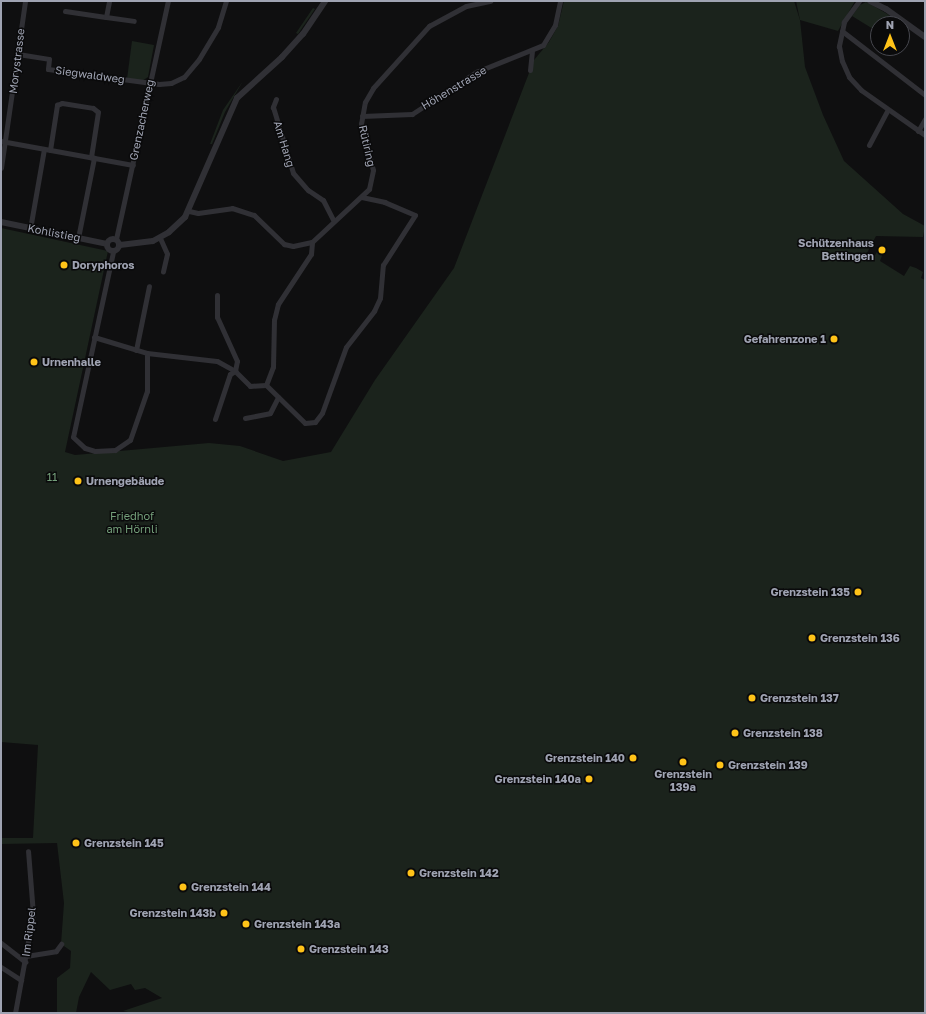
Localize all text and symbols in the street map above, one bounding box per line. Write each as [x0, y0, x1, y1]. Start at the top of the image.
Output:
north arrow [870, 16, 910, 56]
text: N [886, 18, 894, 31]
street label: Morystrasse [6, 28, 28, 94]
street label: Höhenstrasse [419, 63, 489, 113]
street label: Siegwaldweg [54, 64, 126, 86]
street label: Grenzacherweg [127, 78, 157, 162]
street label: Am Hang [271, 119, 297, 169]
street label: Rütiring [356, 124, 378, 168]
street label: Kohlistieg [26, 221, 82, 245]
place label: Schützenhaus Bettingen [798, 237, 874, 263]
marker: Schützenhaus Bettingen [877, 245, 887, 255]
place label: Doryphoros [72, 258, 135, 272]
marker: Doryphoros [59, 260, 69, 270]
place label: Gefahrenzone 1 [744, 332, 826, 346]
marker: Gefahrenzone 1 [829, 334, 839, 344]
place label: Urnenhalle [42, 355, 101, 369]
marker: Urnenhalle [29, 357, 39, 367]
park label: 11 [47, 470, 57, 484]
place label: Urnengebäude [86, 474, 164, 488]
marker: Urnengebäude [73, 476, 83, 486]
park label: Friedhof am Hörnli [106, 510, 158, 536]
place label: Grenzstein 135 [771, 585, 850, 599]
marker: Grenzstein 135 [853, 587, 863, 597]
place label: Grenzstein 136 [820, 631, 900, 645]
marker: Grenzstein 136 [807, 633, 817, 643]
place label: Grenzstein 137 [760, 691, 839, 705]
marker: Grenzstein 137 [747, 693, 757, 703]
place label: Grenzstein 138 [743, 726, 823, 740]
marker: Grenzstein 138 [730, 728, 740, 738]
place label: Grenzstein 140 [545, 751, 625, 765]
marker: Grenzstein 140 [628, 753, 638, 763]
marker: Grenzstein 139a [678, 757, 688, 767]
place label: Grenzstein 139 [728, 758, 808, 772]
marker: Grenzstein 139 [715, 760, 725, 770]
place label: Grenzstein 139a [654, 768, 712, 794]
place label: Grenzstein 140a [495, 772, 581, 786]
marker: Grenzstein 140a [584, 774, 594, 784]
place label: Grenzstein 145 [84, 836, 164, 850]
marker: Grenzstein 145 [71, 838, 81, 848]
place label: Grenzstein 142 [419, 866, 499, 880]
marker: Grenzstein 142 [406, 868, 416, 878]
place label: Grenzstein 144 [191, 880, 271, 894]
marker: Grenzstein 144 [178, 882, 188, 892]
street label: Im Rippel [19, 906, 39, 958]
place label: Grenzstein 143b [130, 906, 216, 920]
marker: Grenzstein 143b [219, 908, 229, 918]
place label: Grenzstein 143a [254, 917, 340, 931]
marker: Grenzstein 143a [241, 919, 251, 929]
place label: Grenzstein 143 [309, 942, 389, 956]
marker: Grenzstein 143 [296, 944, 306, 954]

